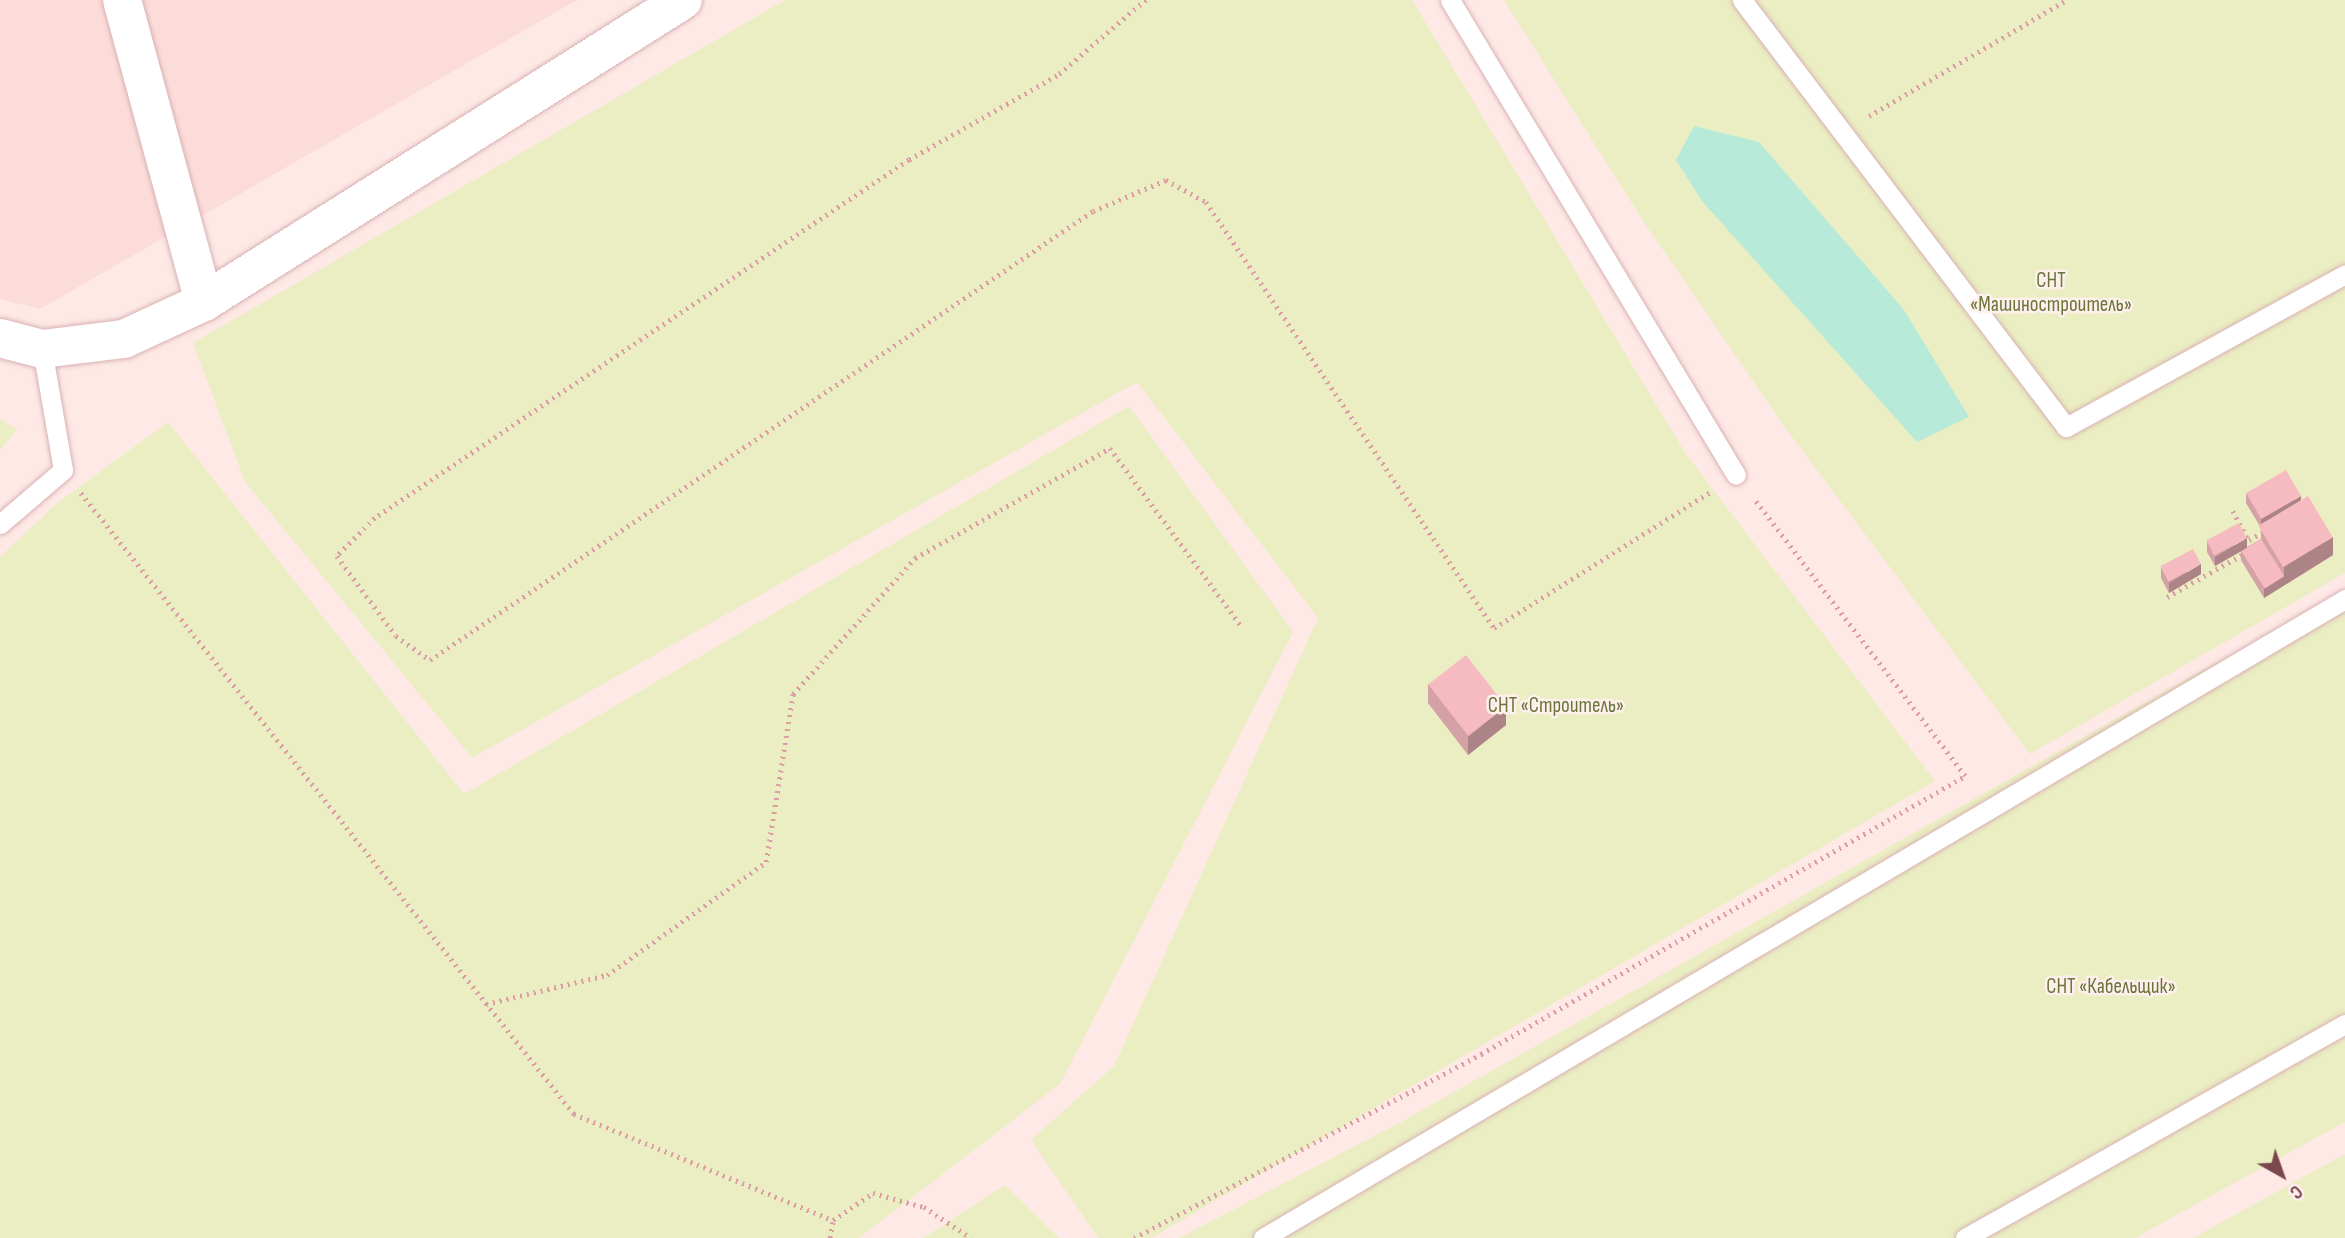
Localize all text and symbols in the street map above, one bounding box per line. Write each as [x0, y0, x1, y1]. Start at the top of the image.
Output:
park label: СНТ «Машиностроитель» [1970, 268, 2132, 318]
park label: СНТ «Строитель» [1488, 693, 1624, 719]
park label: СНТ «Кабельщик» [2046, 974, 2176, 1000]
north arrow [2247, 1140, 2317, 1210]
text: С [2285, 1180, 2307, 1203]

